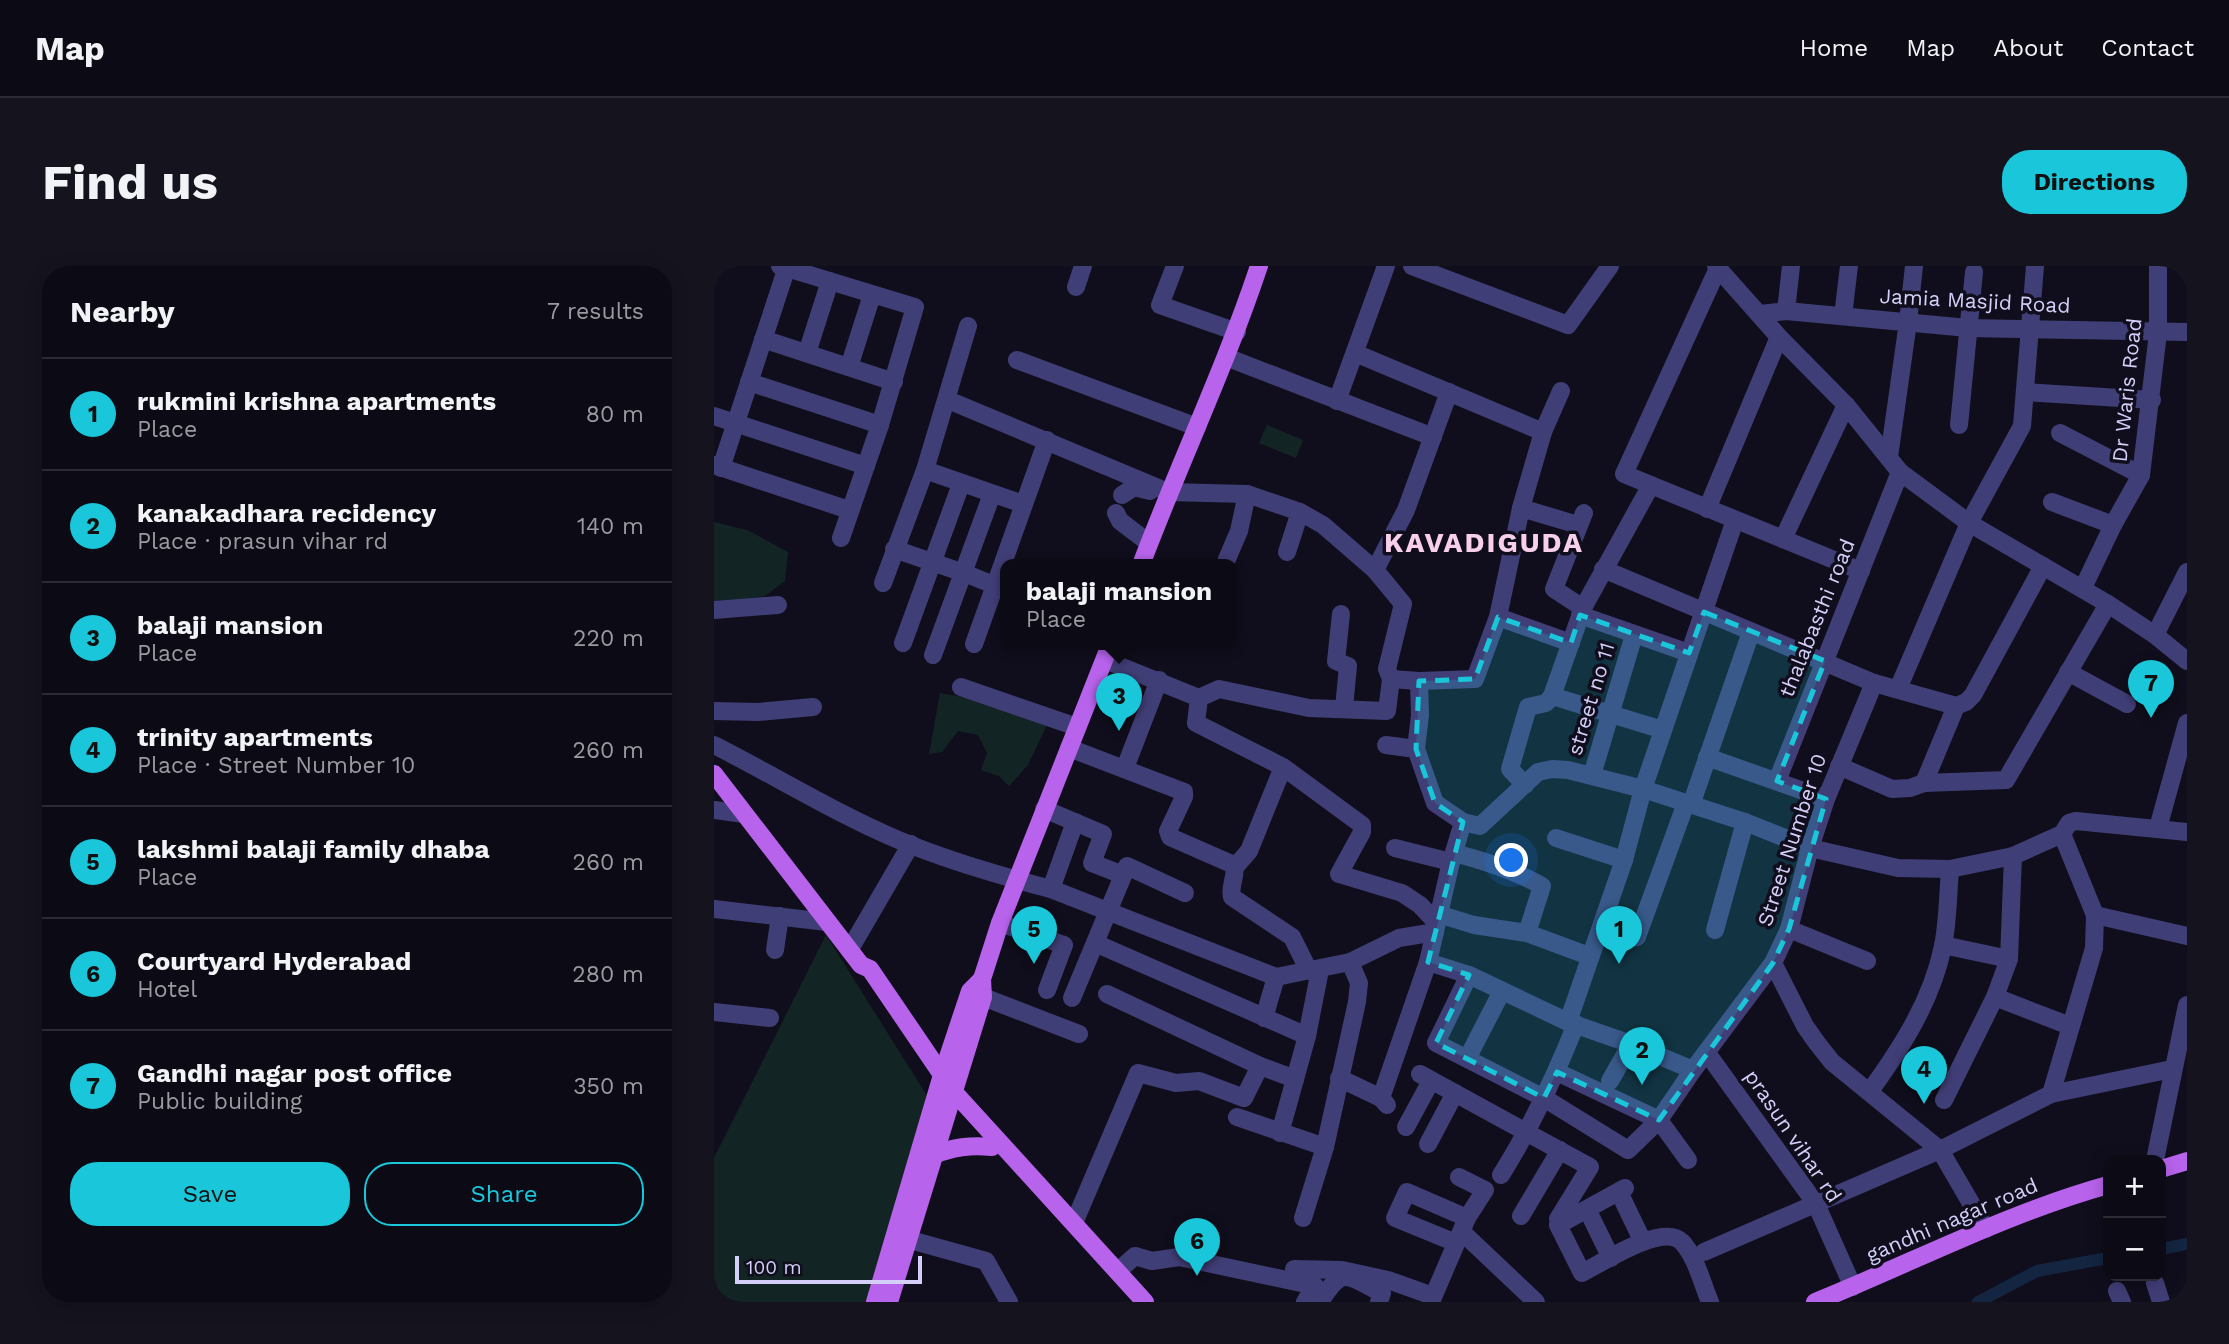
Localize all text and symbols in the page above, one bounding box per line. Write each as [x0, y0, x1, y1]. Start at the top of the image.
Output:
text: Map [35, 29, 105, 68]
text: Home [1800, 34, 1868, 62]
text: Map [1906, 34, 1955, 62]
text: About [1993, 34, 2063, 62]
text: Contact [2101, 34, 2194, 62]
button: Directions [2002, 150, 2187, 214]
text: Find us [42, 153, 218, 211]
street label: Jamia Masjid Road [1879, 283, 2071, 318]
text: Nearby [70, 294, 175, 329]
text: 7 results [547, 298, 644, 325]
street label: Dr Waris Road [2107, 317, 2146, 463]
text: rukmini krishna apartments [137, 386, 496, 416]
text: 1 [88, 401, 98, 428]
text: 80 m [586, 401, 644, 428]
text: Place [137, 416, 197, 443]
text: kanakadhara recidency [137, 498, 436, 528]
text: 2 [86, 513, 100, 540]
text: 140 m [577, 513, 644, 540]
district label: KAVADIGUDA [1384, 526, 1584, 559]
text: Place · prasun vihar rd [137, 528, 388, 555]
street label: thalabasthi road [1773, 535, 1860, 701]
popup [1000, 559, 1238, 650]
text: balaji mansion [1026, 576, 1212, 606]
text: Place [1026, 606, 1086, 633]
text: balaji mansion [137, 610, 323, 640]
text: 3 [86, 625, 100, 652]
text: 220 m [573, 625, 644, 652]
street label: street no 11 [1562, 639, 1620, 758]
text: Place [137, 640, 197, 667]
pin: 7 [2128, 660, 2174, 718]
pin: 3 [1096, 673, 1142, 731]
text: trinity apartments [137, 722, 373, 752]
text: 4 [86, 737, 100, 764]
text: 260 m [573, 737, 644, 764]
street label: Street Number 10 [1752, 750, 1831, 929]
text: Place · Street Number 10 [137, 752, 415, 779]
text: lakshmi balaji family dhaba [137, 834, 489, 864]
your location [1494, 843, 1528, 877]
text: 5 [86, 849, 100, 876]
text: 260 m [573, 849, 644, 876]
text: Place [137, 864, 197, 891]
pin: 5 [1011, 906, 1057, 964]
pin: 1 [1596, 906, 1642, 964]
text: Courtyard Hyderabad [137, 946, 411, 976]
text: 6 [86, 961, 100, 988]
text: 280 m [572, 961, 644, 988]
text: Hotel [137, 976, 197, 1003]
pin: 2 [1619, 1027, 1665, 1085]
pin: 4 [1901, 1046, 1947, 1104]
text: Gandhi nagar post office [137, 1058, 452, 1088]
street label: prasun vihar rd [1740, 1064, 1847, 1207]
text: 7 [86, 1073, 100, 1100]
text: 350 m [573, 1073, 644, 1100]
text: Public building [137, 1088, 302, 1115]
map controls [2103, 1155, 2166, 1281]
button: + [2103, 1155, 2166, 1218]
button: Save [70, 1162, 350, 1226]
button: Share [364, 1162, 644, 1226]
street label: gandhi nagar road [1862, 1172, 2041, 1267]
pin: 6 [1174, 1218, 1220, 1276]
button: − [2103, 1218, 2166, 1281]
scale bar [735, 1253, 922, 1285]
text: 100 m [746, 1256, 802, 1279]

